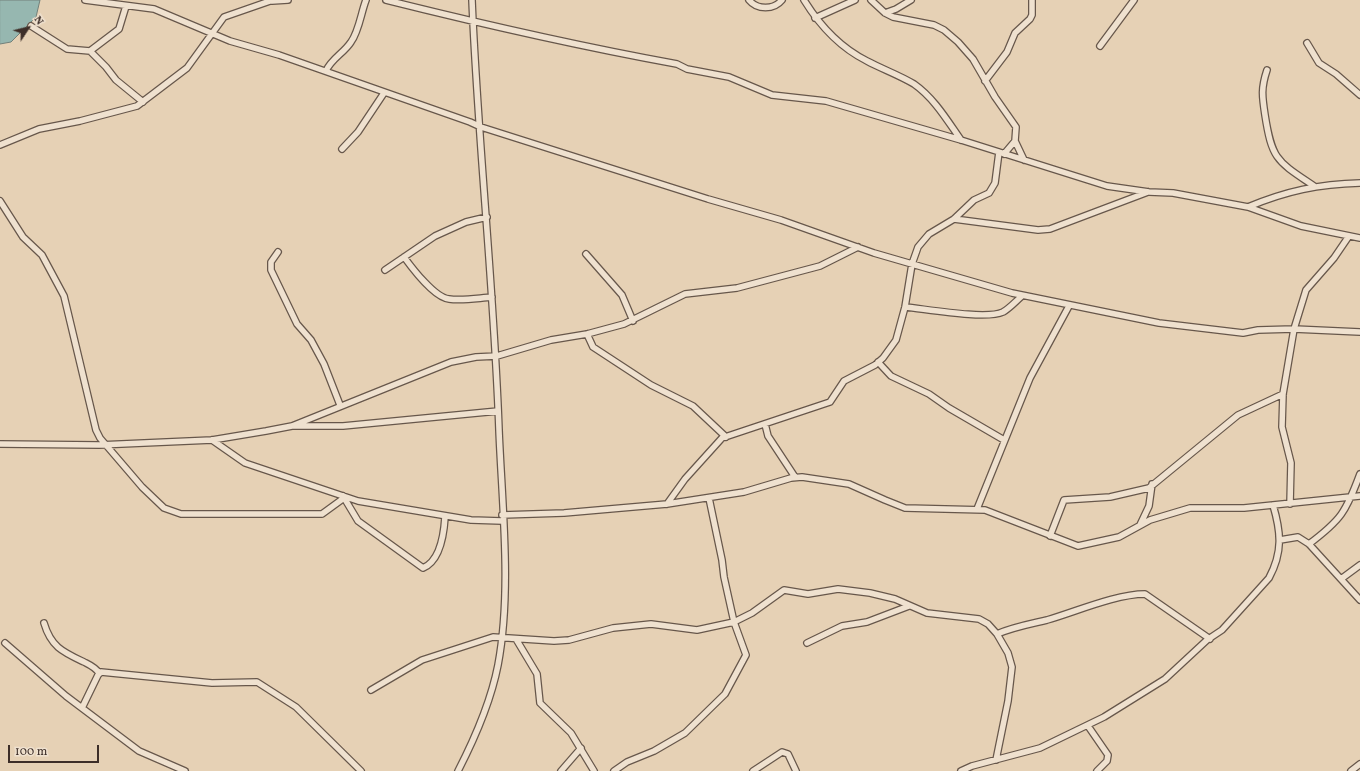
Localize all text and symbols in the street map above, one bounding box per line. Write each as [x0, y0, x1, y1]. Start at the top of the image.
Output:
north arrow [8, 8, 48, 48]
text: N [30, 13, 47, 28]
scale bar [10, 737, 101, 763]
text: 100 m [15, 744, 47, 760]

